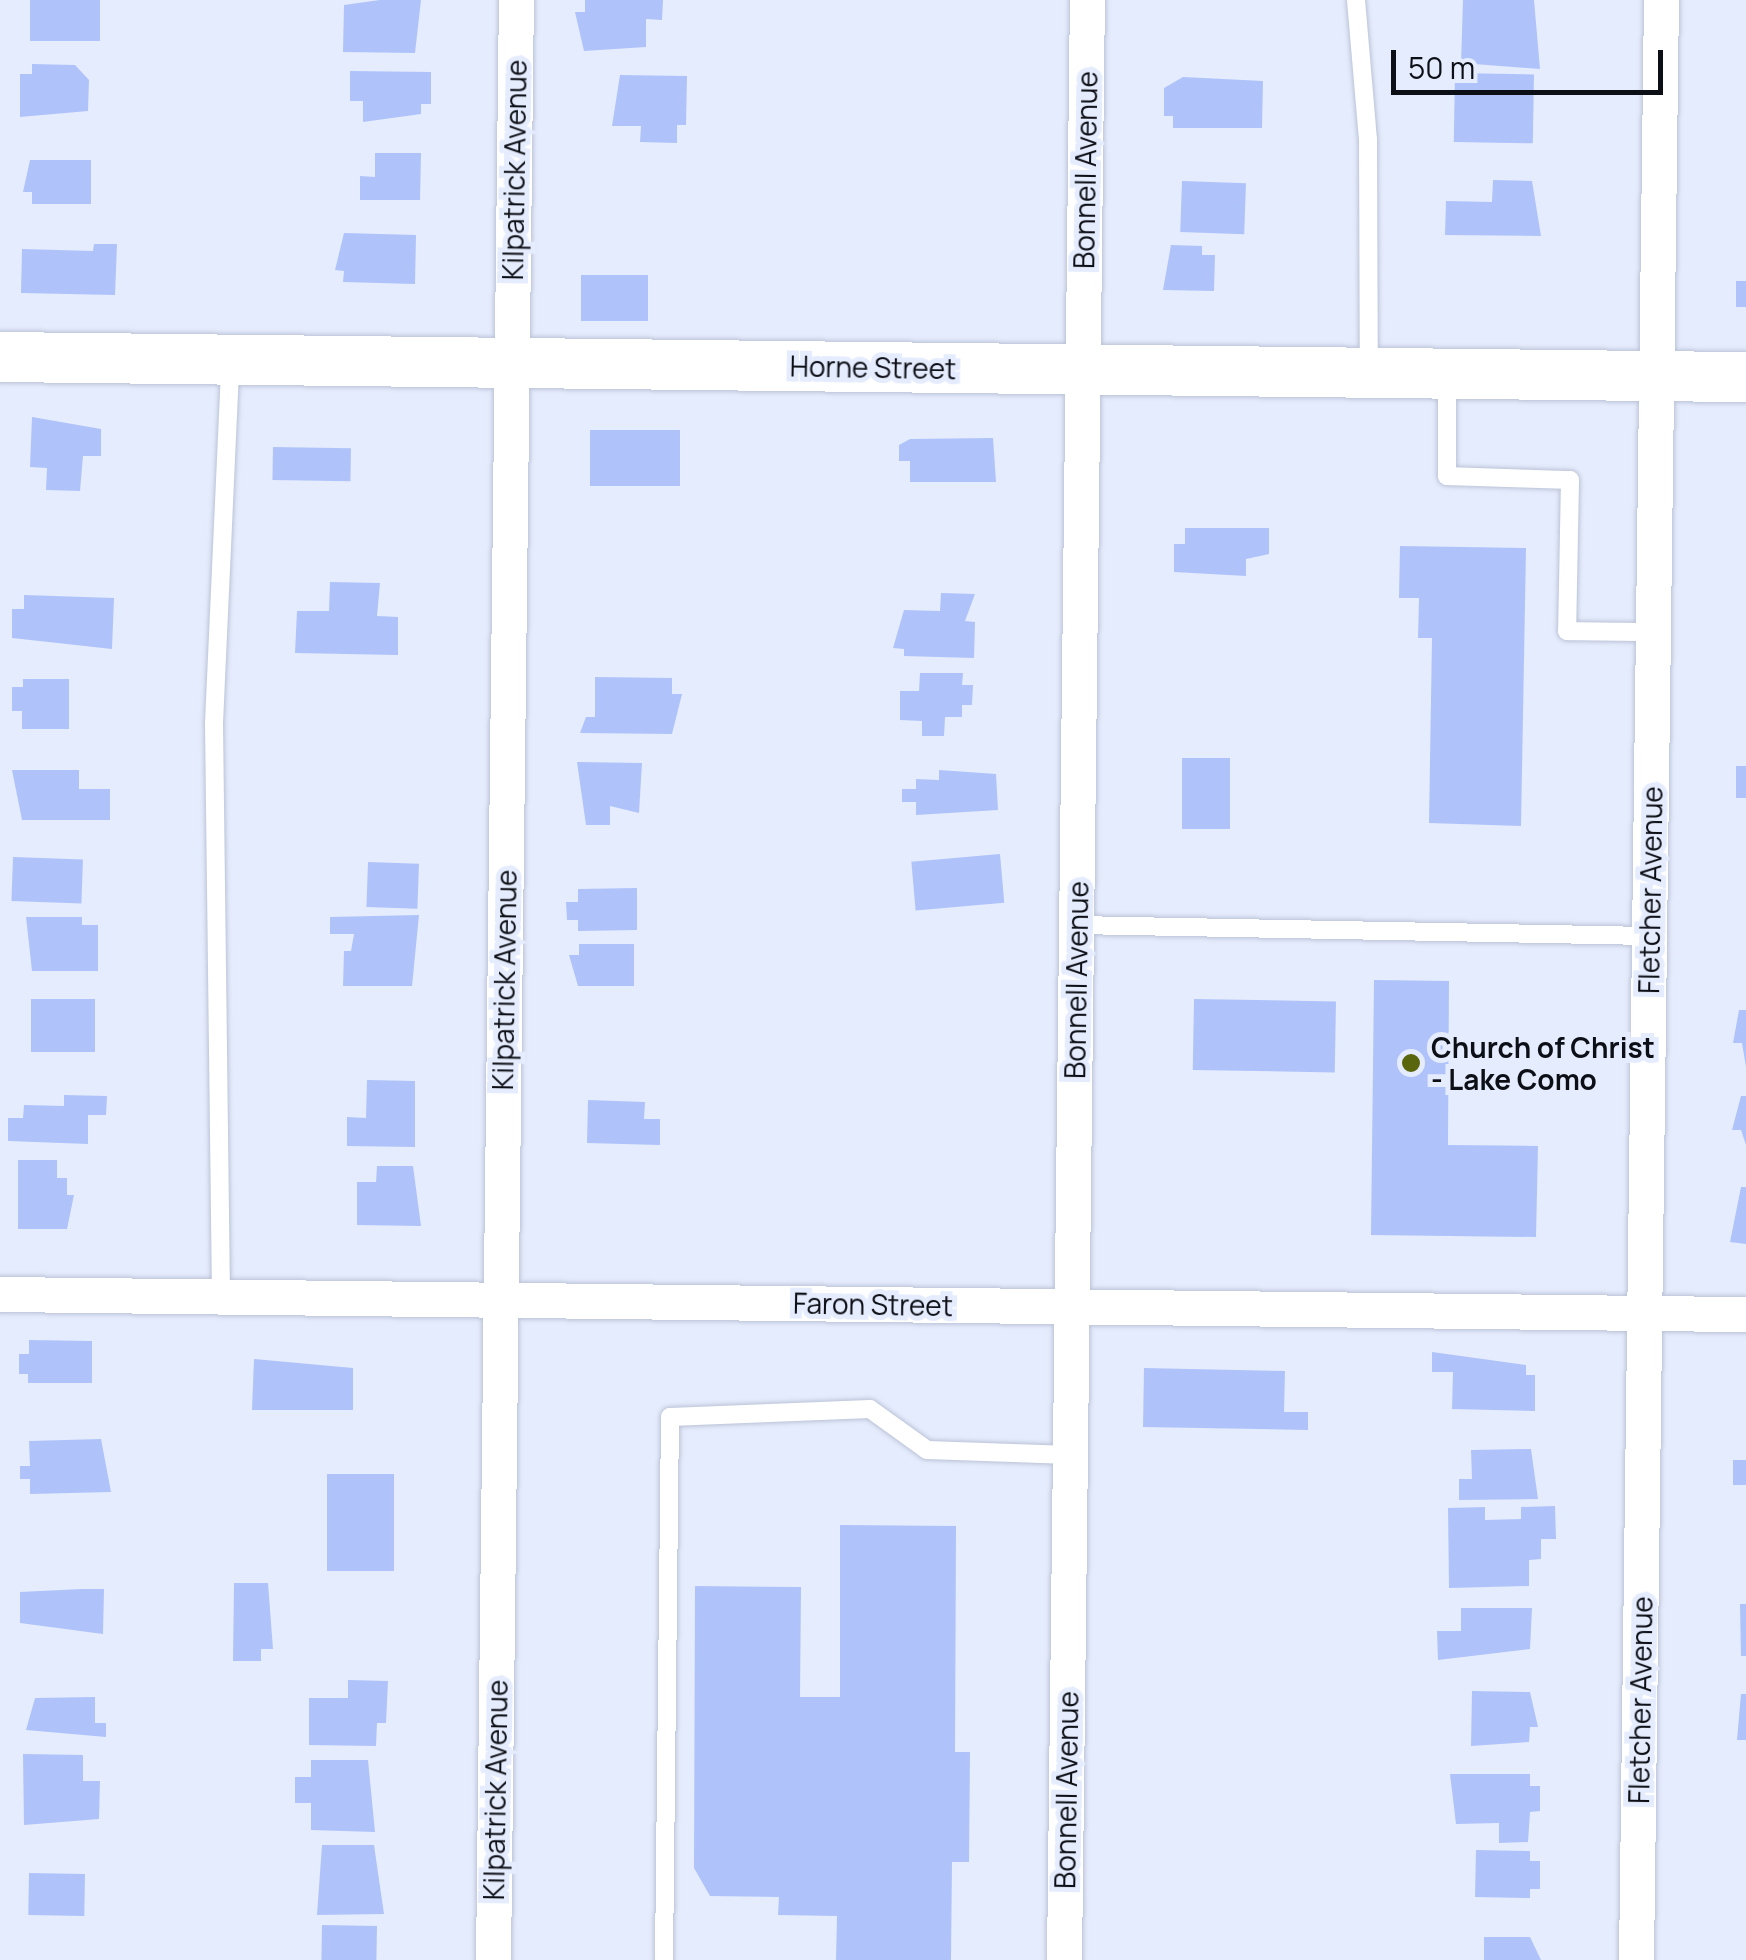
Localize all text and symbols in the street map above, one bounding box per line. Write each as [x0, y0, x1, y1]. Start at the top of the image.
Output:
scale bar [1396, 30, 1668, 92]
text: 50 m [1408, 47, 1475, 88]
street label: Kilpatrick Avenue [495, 59, 533, 281]
street label: Bonnell Avenue [1066, 71, 1104, 269]
street label: Horne Street [789, 349, 957, 385]
street label: Fletcher Avenue [1631, 786, 1669, 994]
street label: Kilpatrick Avenue [485, 869, 523, 1091]
street label: Bonnell Avenue [1057, 881, 1095, 1079]
place label: Church of Christ - Lake Como [1431, 1030, 1655, 1096]
marker: Church of Christ - Lake Como [1400, 1052, 1422, 1074]
street label: Faron Street [793, 1286, 953, 1322]
street label: Fletcher Avenue [1621, 1596, 1659, 1804]
street label: Kilpatrick Avenue [476, 1679, 514, 1901]
street label: Bonnell Avenue [1047, 1691, 1085, 1889]

